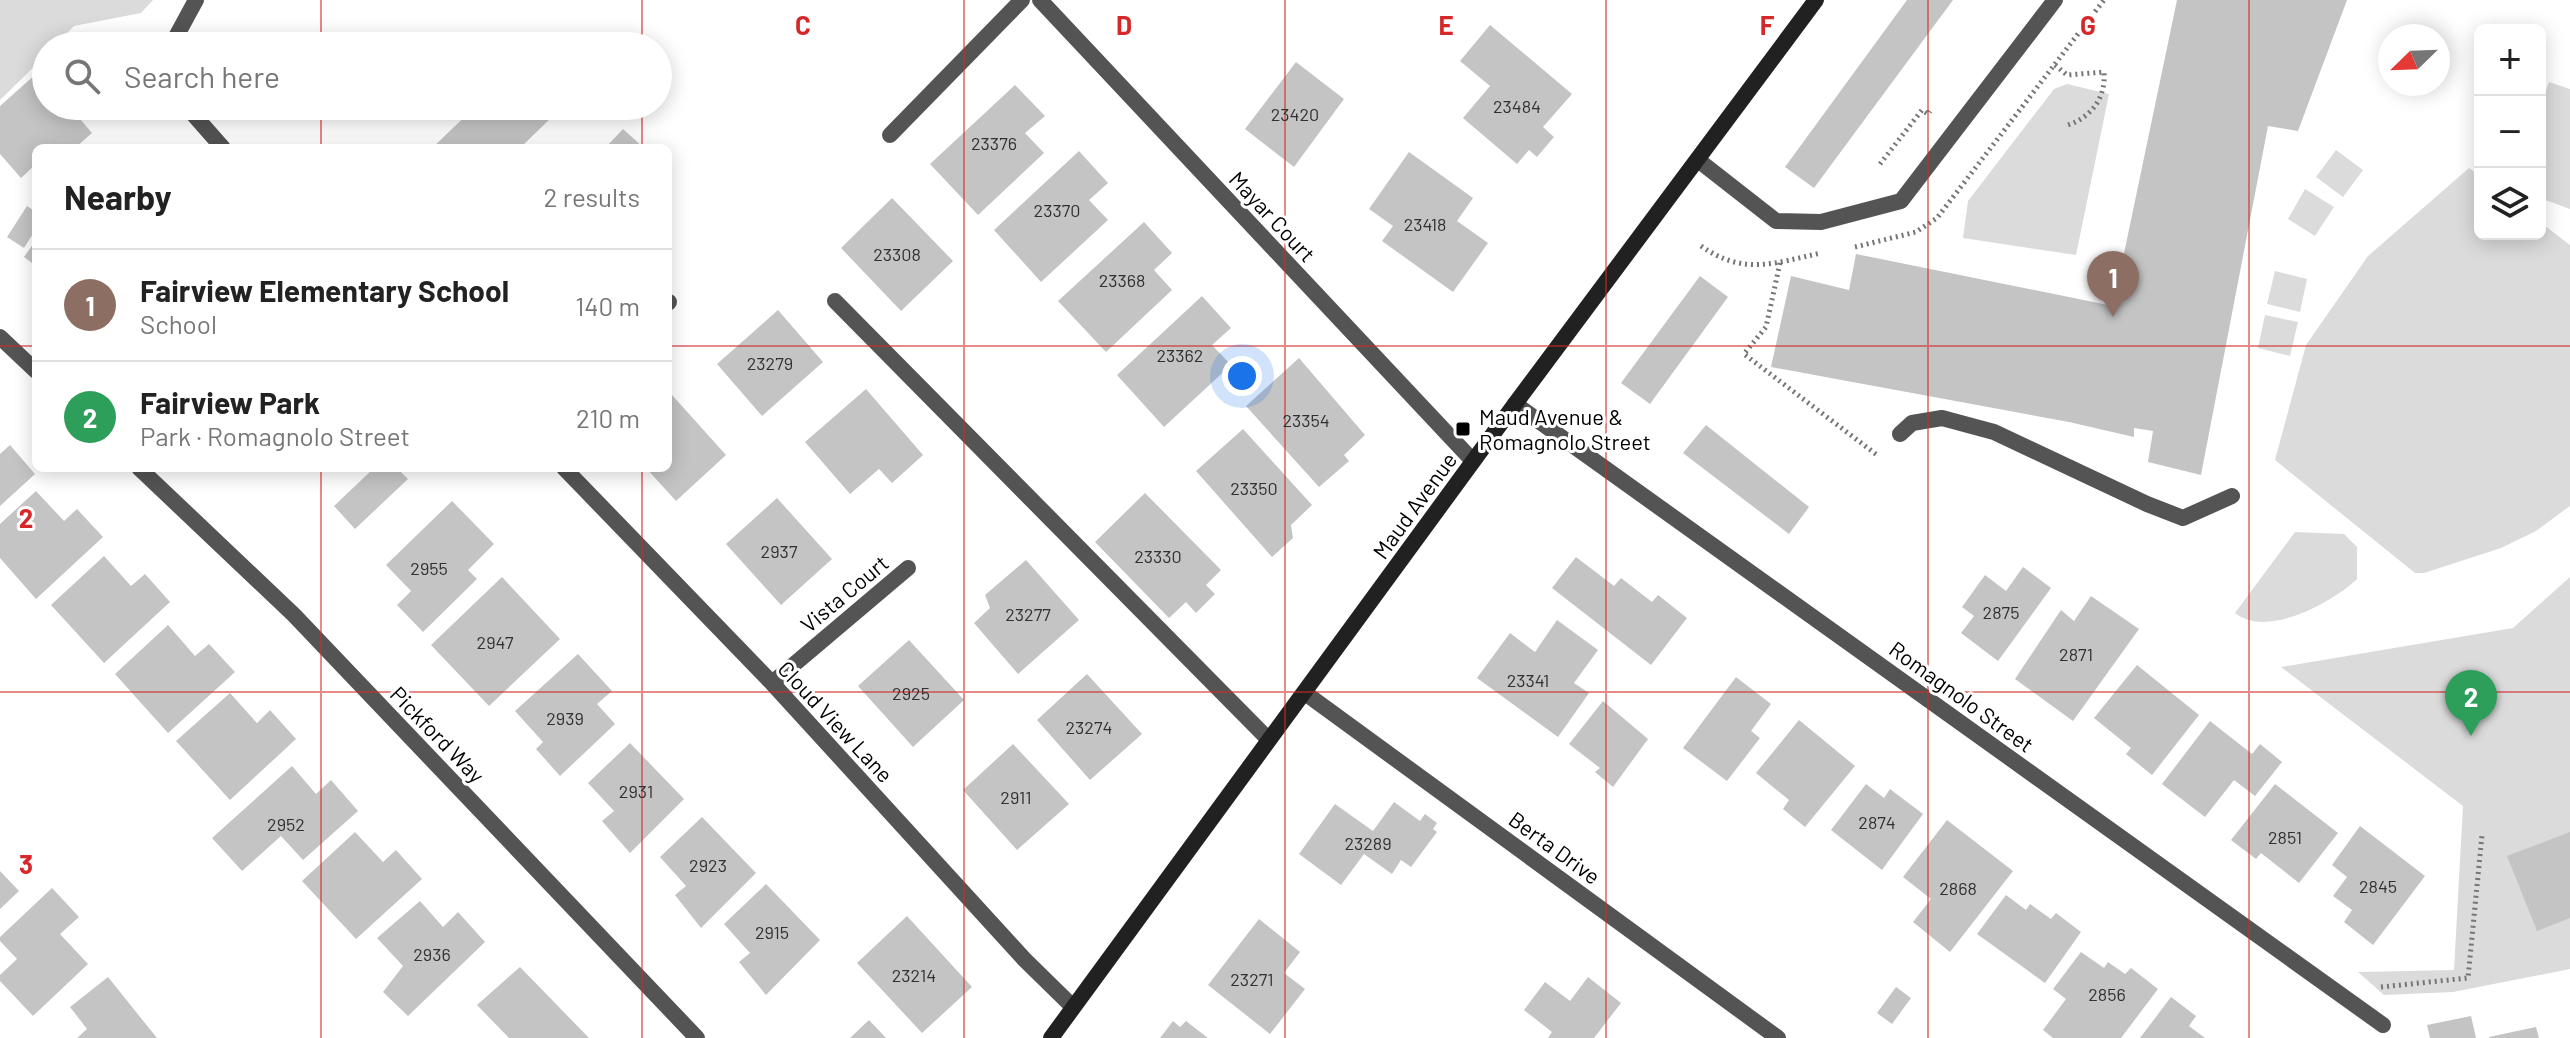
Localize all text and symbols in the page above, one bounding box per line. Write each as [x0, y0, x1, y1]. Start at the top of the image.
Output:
text: C [795, 9, 811, 40]
text: D [1116, 9, 1132, 40]
text: E [1438, 9, 1454, 40]
text: F [1760, 9, 1775, 40]
text: G [2080, 9, 2096, 40]
north arrow [2378, 24, 2450, 96]
map controls [2474, 24, 2546, 240]
button: + [2474, 24, 2546, 96]
search box [32, 32, 672, 120]
icon: search [60, 54, 104, 98]
text: Search here [124, 58, 280, 94]
house number: 23484 [1493, 95, 1541, 117]
button: − [2474, 96, 2546, 168]
house number: 23420 [1271, 103, 1319, 125]
house number: 23376 [971, 132, 1017, 154]
street label: Mayar Court [1225, 166, 1321, 266]
button: layers [2474, 168, 2546, 240]
text: Nearby [64, 176, 172, 217]
text: 2 results [544, 181, 640, 212]
house number: 23370 [1034, 199, 1080, 221]
house number: 23418 [1404, 213, 1446, 235]
house number: 23308 [873, 243, 921, 265]
pin: 1 [2087, 251, 2139, 317]
house number: 23368 [1099, 269, 1145, 291]
text: Fairview Elementary School [140, 272, 509, 308]
text: 1 [85, 290, 95, 321]
text: 140 m [575, 290, 640, 321]
text: School [140, 308, 217, 339]
house number: 23362 [1157, 344, 1204, 366]
house number: 23279 [747, 352, 793, 374]
your location [1222, 356, 1262, 396]
text: Fairview Park [140, 384, 320, 420]
text: 2 [83, 402, 97, 433]
text: 210 m [576, 402, 640, 433]
place label: Maud Avenue & Romagnolo Street [1479, 403, 1651, 454]
house number: 23354 [1282, 409, 1330, 431]
text: Park · Romagnolo Street [140, 420, 410, 451]
marker: Maud Avenue & Romagnolo Street [1454, 420, 1472, 438]
street label: Maud Avenue [1367, 447, 1461, 563]
house number: 23350 [1230, 477, 1278, 499]
text: 2 [19, 502, 33, 533]
house number: 2937 [761, 540, 798, 562]
house number: 23330 [1134, 545, 1182, 567]
street label: Vista Court [795, 549, 893, 637]
house number: 2955 [410, 557, 448, 579]
house number: 2875 [1983, 601, 2019, 623]
house number: 23277 [1005, 603, 1051, 625]
house number: 2947 [477, 631, 514, 653]
street label: Romagnolo Street [1885, 635, 2039, 757]
house number: 2871 [2059, 643, 2093, 665]
street label: Cloud View Lane [773, 655, 899, 787]
house number: 23341 [1507, 669, 1549, 691]
pin: 2 [2445, 670, 2497, 736]
street label: Pickford Way [386, 680, 490, 788]
house number: 2925 [892, 682, 930, 704]
house number: 2939 [546, 707, 584, 729]
house number: 23274 [1066, 716, 1112, 738]
house number: 2931 [619, 780, 653, 802]
house number: 2911 [1000, 786, 1032, 808]
street label: Berta Drive [1504, 805, 1606, 889]
house number: 2874 [1858, 811, 1896, 833]
house number: 2952 [267, 813, 305, 835]
house number: 2851 [2268, 826, 2302, 848]
house number: 23289 [1344, 832, 1392, 854]
text: 3 [19, 848, 33, 879]
house number: 2923 [689, 854, 727, 876]
house number: 2845 [2359, 875, 2397, 897]
house number: 2868 [1939, 877, 1977, 899]
house number: 2915 [755, 921, 789, 943]
house number: 2936 [413, 943, 451, 965]
house number: 23214 [892, 964, 936, 986]
house number: 23271 [1230, 968, 1274, 990]
house number: 2856 [2088, 983, 2126, 1005]

